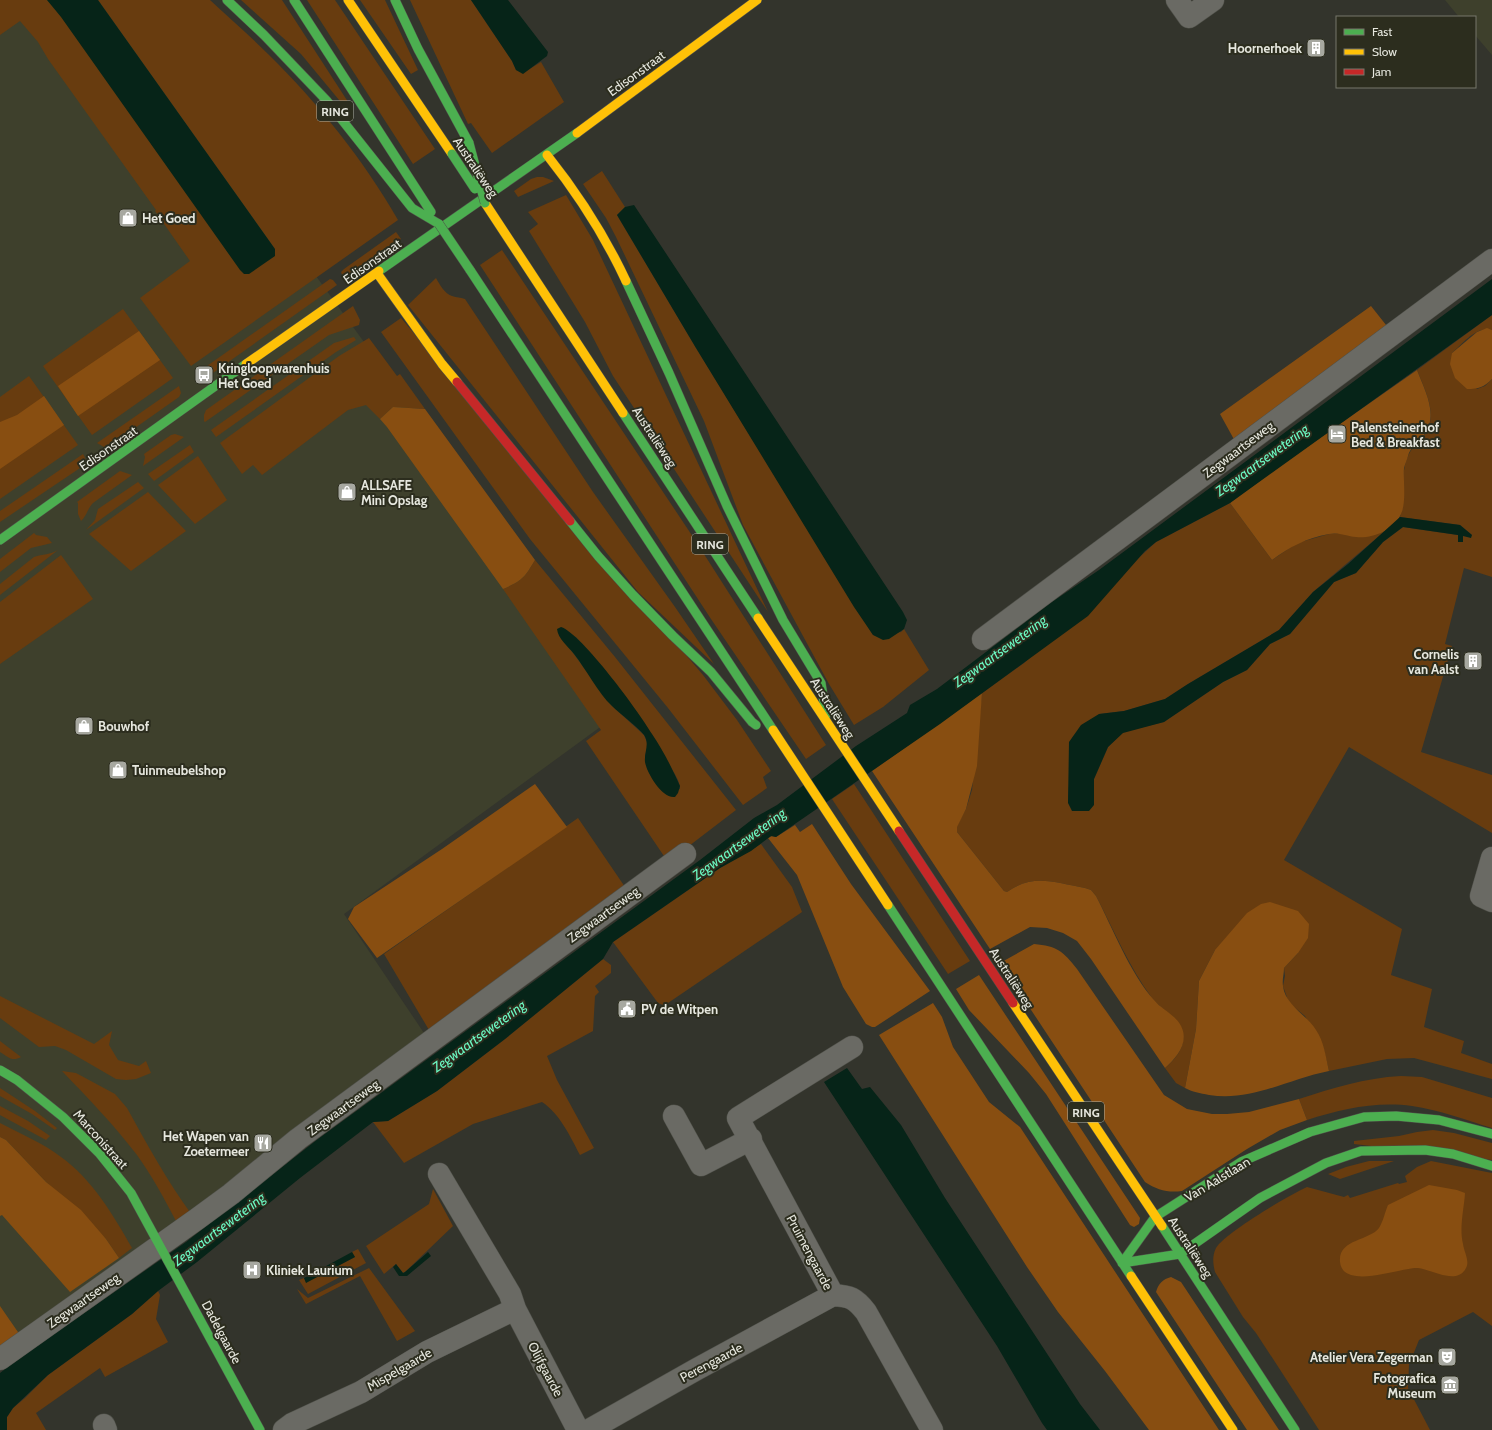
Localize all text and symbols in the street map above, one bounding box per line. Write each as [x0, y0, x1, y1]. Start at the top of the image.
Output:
legend [1336, 16, 1476, 88]
text: Fast [1372, 24, 1392, 39]
building icon: Hoornerhoek [1305, 37, 1327, 59]
place label: Hoornerhoek [1228, 40, 1303, 56]
text: Slow [1372, 44, 1397, 59]
street label: Edisonstraat [604, 46, 668, 99]
text: Jam [1371, 64, 1391, 79]
road number: RING [317, 101, 353, 121]
street label: Australiëweg [450, 134, 502, 201]
shop icon: Het Goed [117, 207, 139, 229]
place label: Het Goed [142, 210, 196, 226]
street label: Edisonstraat [340, 235, 405, 287]
place label: Kringloopwarenhuis Het Goed [218, 360, 330, 391]
bus stop icon: Kringloopwarenhuis Het Goed [193, 364, 215, 386]
street label: Australiëweg [629, 403, 681, 471]
street label: Zegwaartseweg [1199, 417, 1277, 481]
place label: Palensteinerhof Bed & Breakfast [1351, 419, 1440, 450]
water label: Zegwaartsewetering [1211, 420, 1313, 501]
street label: Edisonstraat [76, 422, 141, 474]
hotel icon: Palensteinerhof Bed & Breakfast [1326, 423, 1348, 445]
place label: ALLSAFE Mini Opslag [361, 477, 428, 508]
shop icon: ALLSAFE Mini Opslag [336, 481, 358, 503]
road number: RING [692, 534, 728, 554]
water label: Zegwaartsewetering [949, 611, 1051, 692]
place label: Cornelis van Aalst [1408, 646, 1460, 677]
building icon: Cornelis van Aalst [1462, 650, 1484, 672]
street label: Australiëweg [807, 674, 859, 742]
shop icon: Bouwhof [73, 715, 95, 737]
place label: Bouwhof [98, 718, 150, 734]
shop icon: Tuinmeubelshop [107, 759, 129, 781]
place label: Tuinmeubelshop [132, 762, 226, 778]
water label: Zegwaartsewetering [688, 804, 790, 885]
street label: Zegwaartseweg [564, 882, 642, 945]
street label: Australiëweg [986, 944, 1038, 1012]
water label: Zegwaartsewetering [428, 996, 530, 1077]
public building icon: PV de Witpen [616, 998, 638, 1020]
place label: PV de Witpen [641, 1001, 718, 1017]
street label: Zegwaartseweg [304, 1075, 382, 1138]
road number: RING [1068, 1102, 1104, 1122]
street label: Marconistraat [70, 1106, 132, 1172]
place label: Het Wapen van Zoetermeer [163, 1128, 250, 1159]
restaurant icon: Het Wapen van Zoetermeer [252, 1132, 274, 1154]
street label: Van Aalstlaan [1181, 1153, 1253, 1205]
water label: Zegwaartsewetering [168, 1188, 269, 1270]
street label: Pruimengaarde [783, 1212, 837, 1293]
street label: Australiëweg [1165, 1213, 1217, 1281]
hospital icon: Kliniek Laurium [241, 1259, 263, 1281]
place label: Kliniek Laurium [266, 1262, 353, 1278]
street label: Zegwaartseweg [44, 1269, 123, 1331]
street label: Dadelgaarde [199, 1298, 245, 1367]
street label: Olijfgaarde [524, 1339, 567, 1400]
street label: Perengaarde [677, 1339, 745, 1385]
street label: Mispelgaarde [364, 1344, 435, 1394]
theatre icon: Atelier Vera Zegerman [1436, 1346, 1458, 1368]
place label: Atelier Vera Zegerman [1310, 1349, 1433, 1365]
place label: Fotografica Museum [1373, 1370, 1437, 1401]
museum icon: Fotografica Museum [1439, 1374, 1461, 1396]

